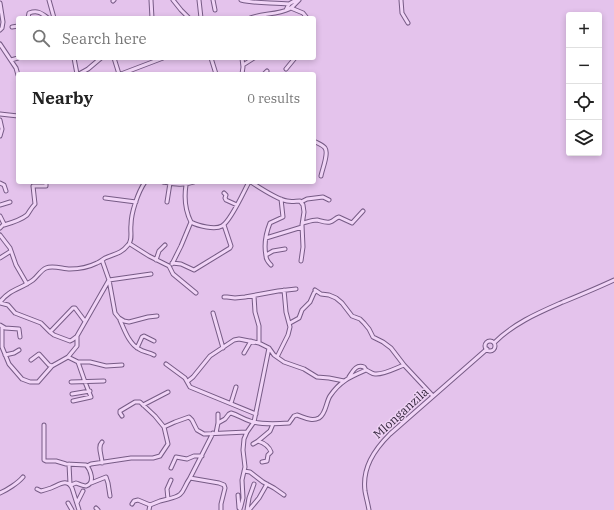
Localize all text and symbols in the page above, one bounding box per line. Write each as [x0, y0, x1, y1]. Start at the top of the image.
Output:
map controls [566, 12, 602, 156]
button: + [566, 12, 602, 48]
search box [16, 16, 316, 60]
icon: search [30, 27, 52, 49]
text: Search here [62, 29, 147, 48]
button: − [566, 48, 602, 84]
button: locate [566, 84, 602, 120]
text: Nearby [32, 87, 93, 109]
text: 0 results [247, 90, 300, 107]
button: layers [566, 120, 602, 156]
street label: Mlonganzila [370, 384, 432, 441]

